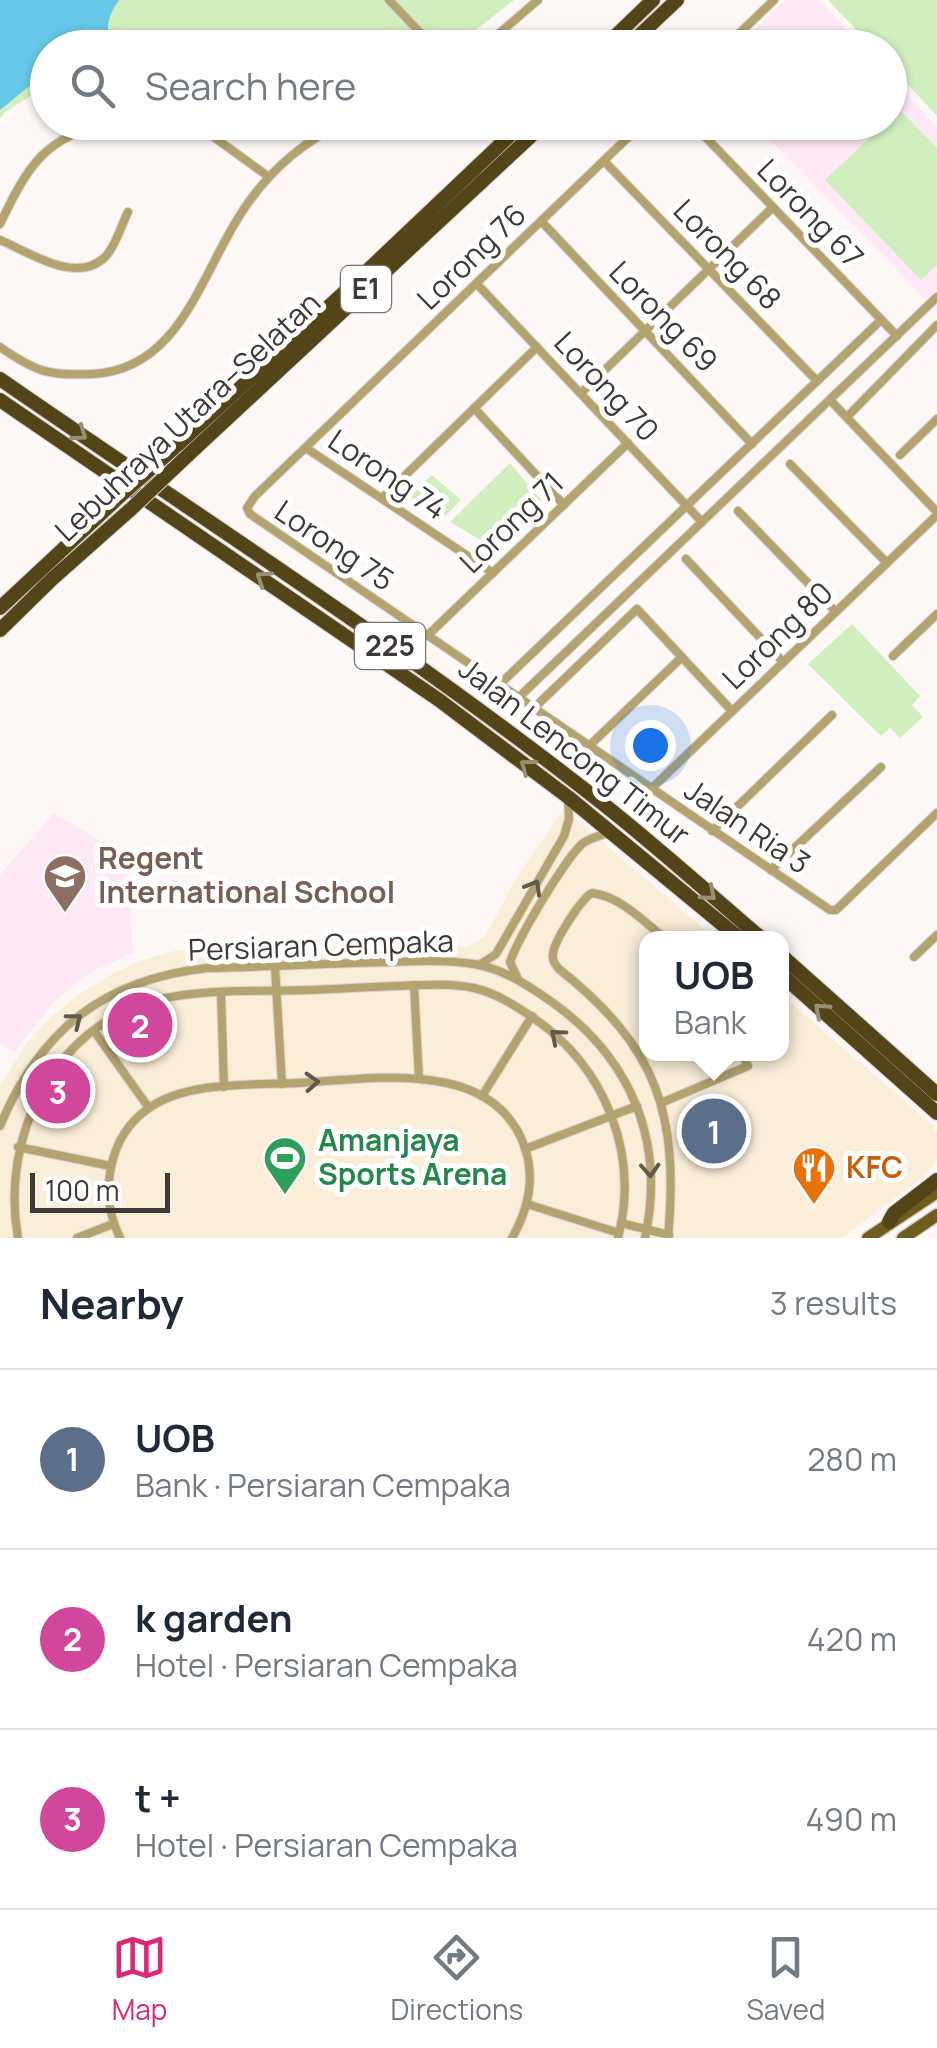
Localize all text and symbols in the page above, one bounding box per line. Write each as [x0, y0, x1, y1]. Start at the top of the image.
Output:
search box [30, 30, 907, 140]
icon: search [65, 58, 120, 113]
text: Search here [145, 59, 356, 111]
street label: Lorong 67 [749, 150, 873, 276]
street label: Lorong 68 [665, 190, 791, 318]
street label: Lorong 76 [408, 194, 534, 318]
street label: Lorong 69 [601, 251, 727, 380]
road number: E1 [341, 266, 391, 312]
street label: Lebuhraya Utara–Selatan [45, 282, 329, 550]
street label: Lorong 70 [546, 322, 669, 450]
street label: Lorong 74 [321, 419, 455, 528]
one-way arrow [69, 422, 88, 440]
street label: Lorong 71 [450, 462, 572, 582]
street label: Lorong 75 [267, 490, 402, 600]
one-way arrow [255, 572, 274, 590]
street label: Lorong 80 [713, 572, 841, 698]
road number: 225 [355, 623, 425, 669]
street label: Jalan Lencong Timur [451, 648, 699, 854]
your location [625, 720, 676, 771]
one-way arrow [520, 761, 538, 778]
street label: Jalan Ria 3 [677, 769, 819, 883]
place label: Regent International School [98, 837, 395, 912]
school or university icon: Regent International School [42, 853, 88, 914]
one-way arrow [521, 880, 541, 898]
one-way arrow [698, 882, 716, 900]
street label: Persiaran Cempaka [187, 919, 455, 970]
popup [639, 931, 789, 1061]
text: UOB [674, 948, 754, 1000]
pin: 2 [108, 988, 172, 1062]
text: Bank [674, 1000, 746, 1044]
one-way arrow [814, 1004, 833, 1022]
one-way arrow [64, 1014, 82, 1031]
one-way arrow [550, 1030, 568, 1048]
pin: 3 [26, 1054, 90, 1128]
one-way arrow [304, 1072, 320, 1093]
pin: 1 [682, 1094, 746, 1168]
place label: Amanjaya Sports Arena [318, 1119, 507, 1194]
sports icon: Amanjaya Sports Arena [262, 1135, 308, 1196]
restaurant icon: KFC [791, 1145, 837, 1206]
place label: KFC [846, 1146, 903, 1187]
one-way arrow [639, 1163, 660, 1179]
scale bar [30, 1168, 170, 1212]
text: 100 m [45, 1171, 119, 1209]
text: Nearby [40, 1274, 184, 1332]
text: 3 results [770, 1281, 897, 1325]
text: UOB [135, 1411, 215, 1463]
text: 1 [65, 1437, 80, 1481]
text: 280 m [807, 1437, 897, 1481]
text: Bank · Persiaran Cempaka [135, 1463, 511, 1507]
text: k garden [135, 1591, 293, 1643]
text: 2 [63, 1617, 82, 1661]
text: 420 m [807, 1617, 897, 1661]
text: Hotel · Persiaran Cempaka [135, 1643, 518, 1687]
text: t + [135, 1771, 181, 1823]
text: 3 [63, 1797, 82, 1841]
text: 490 m [806, 1797, 897, 1841]
text: Hotel · Persiaran Cempaka [135, 1823, 518, 1867]
tab: Map [112, 1930, 167, 2028]
tab: Directions [391, 1930, 523, 2028]
tab: Saved [746, 1930, 825, 2028]

